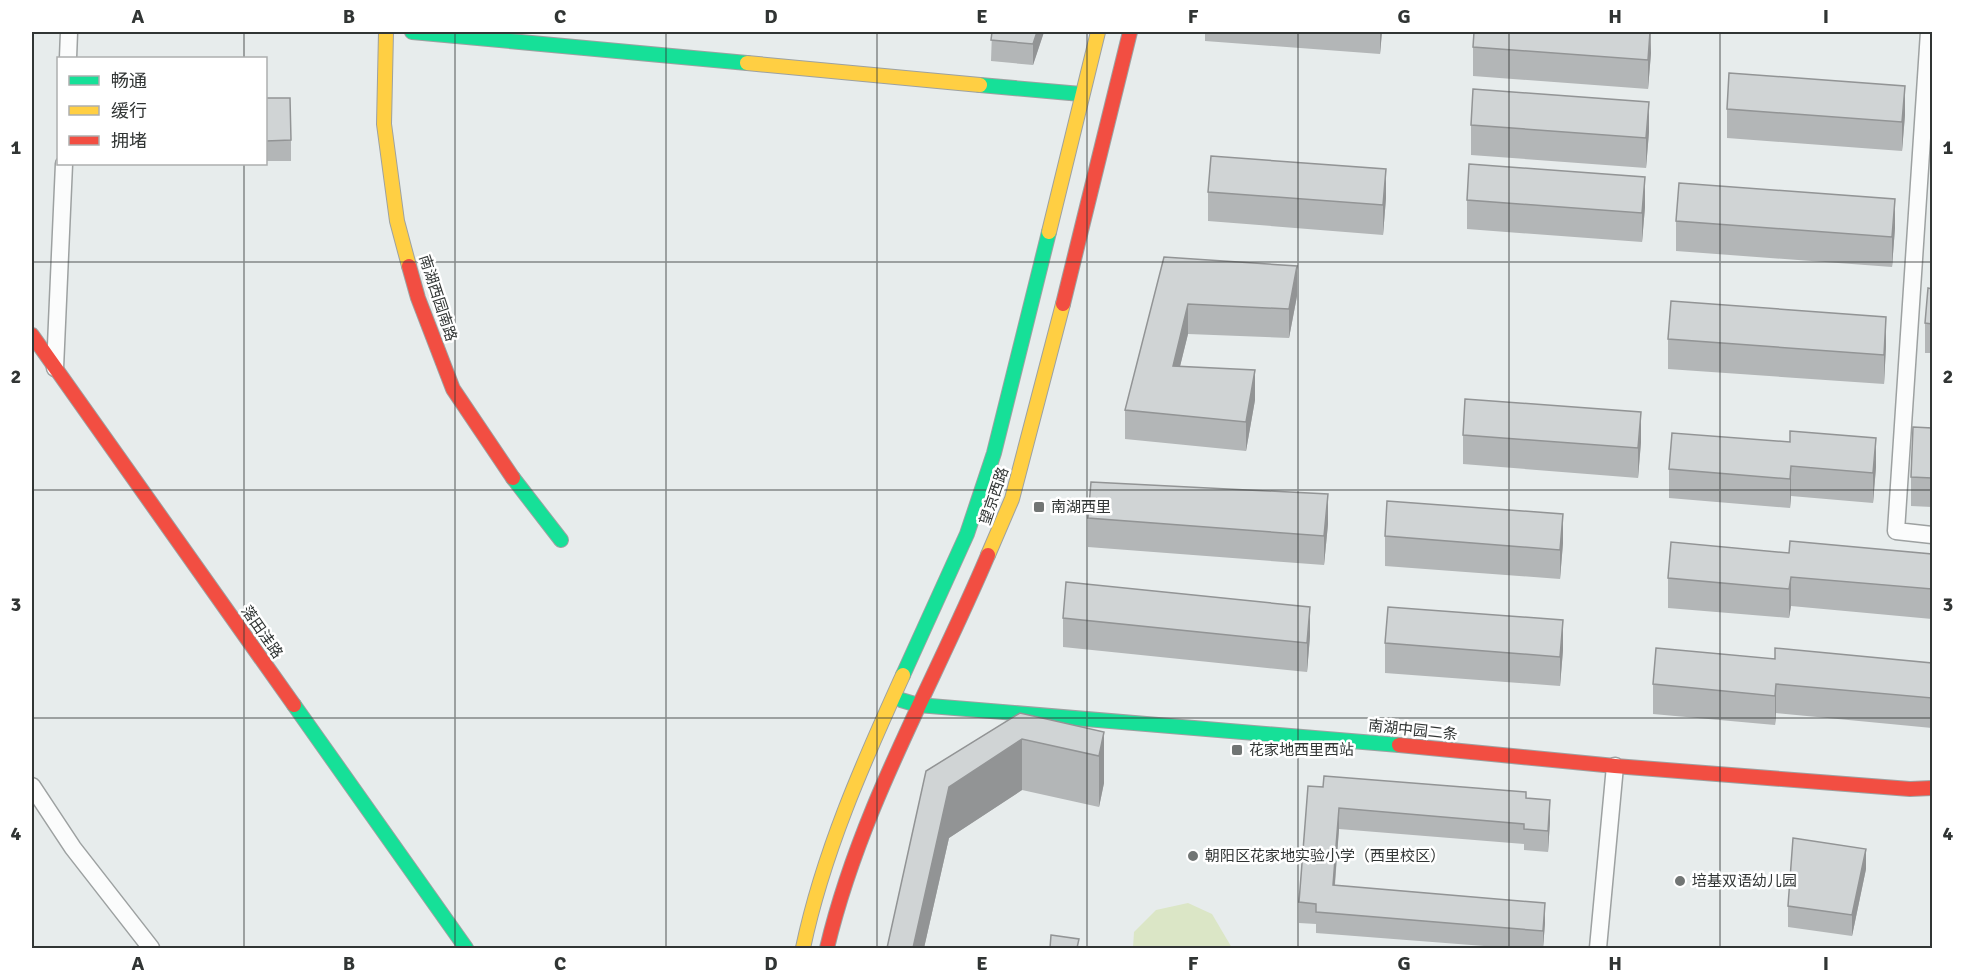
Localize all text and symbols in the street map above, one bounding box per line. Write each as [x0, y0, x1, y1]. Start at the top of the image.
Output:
text: A [132, 4, 145, 29]
text: B [343, 4, 355, 29]
text: C [554, 4, 566, 29]
text: D [764, 4, 778, 29]
text: E [976, 4, 988, 29]
text: F [1188, 4, 1199, 29]
text: G [1397, 4, 1411, 29]
text: H [1608, 4, 1622, 29]
text: I [1823, 4, 1829, 29]
legend [57, 57, 267, 165]
text: 畅通 [111, 70, 147, 92]
text: 缓行 [111, 100, 147, 122]
text: 拥堵 [111, 130, 147, 152]
text: 1 [11, 135, 22, 160]
text: 1 [1943, 135, 1954, 160]
street label: 南湖西园南路 [416, 252, 460, 344]
text: 2 [11, 364, 21, 389]
text: 2 [1943, 364, 1953, 389]
street label: 望京西路 [976, 465, 1012, 527]
place label: 南湖西里 [1051, 498, 1111, 516]
marker: 南湖西里 [1032, 500, 1046, 514]
text: 3 [11, 592, 21, 617]
text: 3 [1943, 592, 1953, 617]
street label: 落田洼路 [237, 602, 287, 662]
street label: 南湖中园二条 [1367, 716, 1459, 744]
place label: 花家地西里西站 [1249, 741, 1354, 759]
marker: 花家地西里西站 [1230, 743, 1244, 757]
text: 4 [11, 821, 22, 846]
text: 4 [1943, 821, 1954, 846]
place label: 朝阳区花家地实验小学（西里校区） [1205, 847, 1445, 865]
marker: 朝阳区花家地实验小学（西里校区） [1186, 849, 1200, 863]
place label: 培基双语幼儿园 [1692, 872, 1797, 890]
marker: 培基双语幼儿园 [1673, 874, 1687, 888]
text: A [132, 951, 145, 976]
text: B [343, 951, 355, 976]
text: C [554, 951, 566, 976]
text: D [764, 951, 778, 976]
text: E [976, 951, 988, 976]
text: F [1188, 951, 1199, 976]
text: G [1397, 951, 1411, 976]
text: H [1608, 951, 1622, 976]
text: I [1823, 951, 1829, 976]

